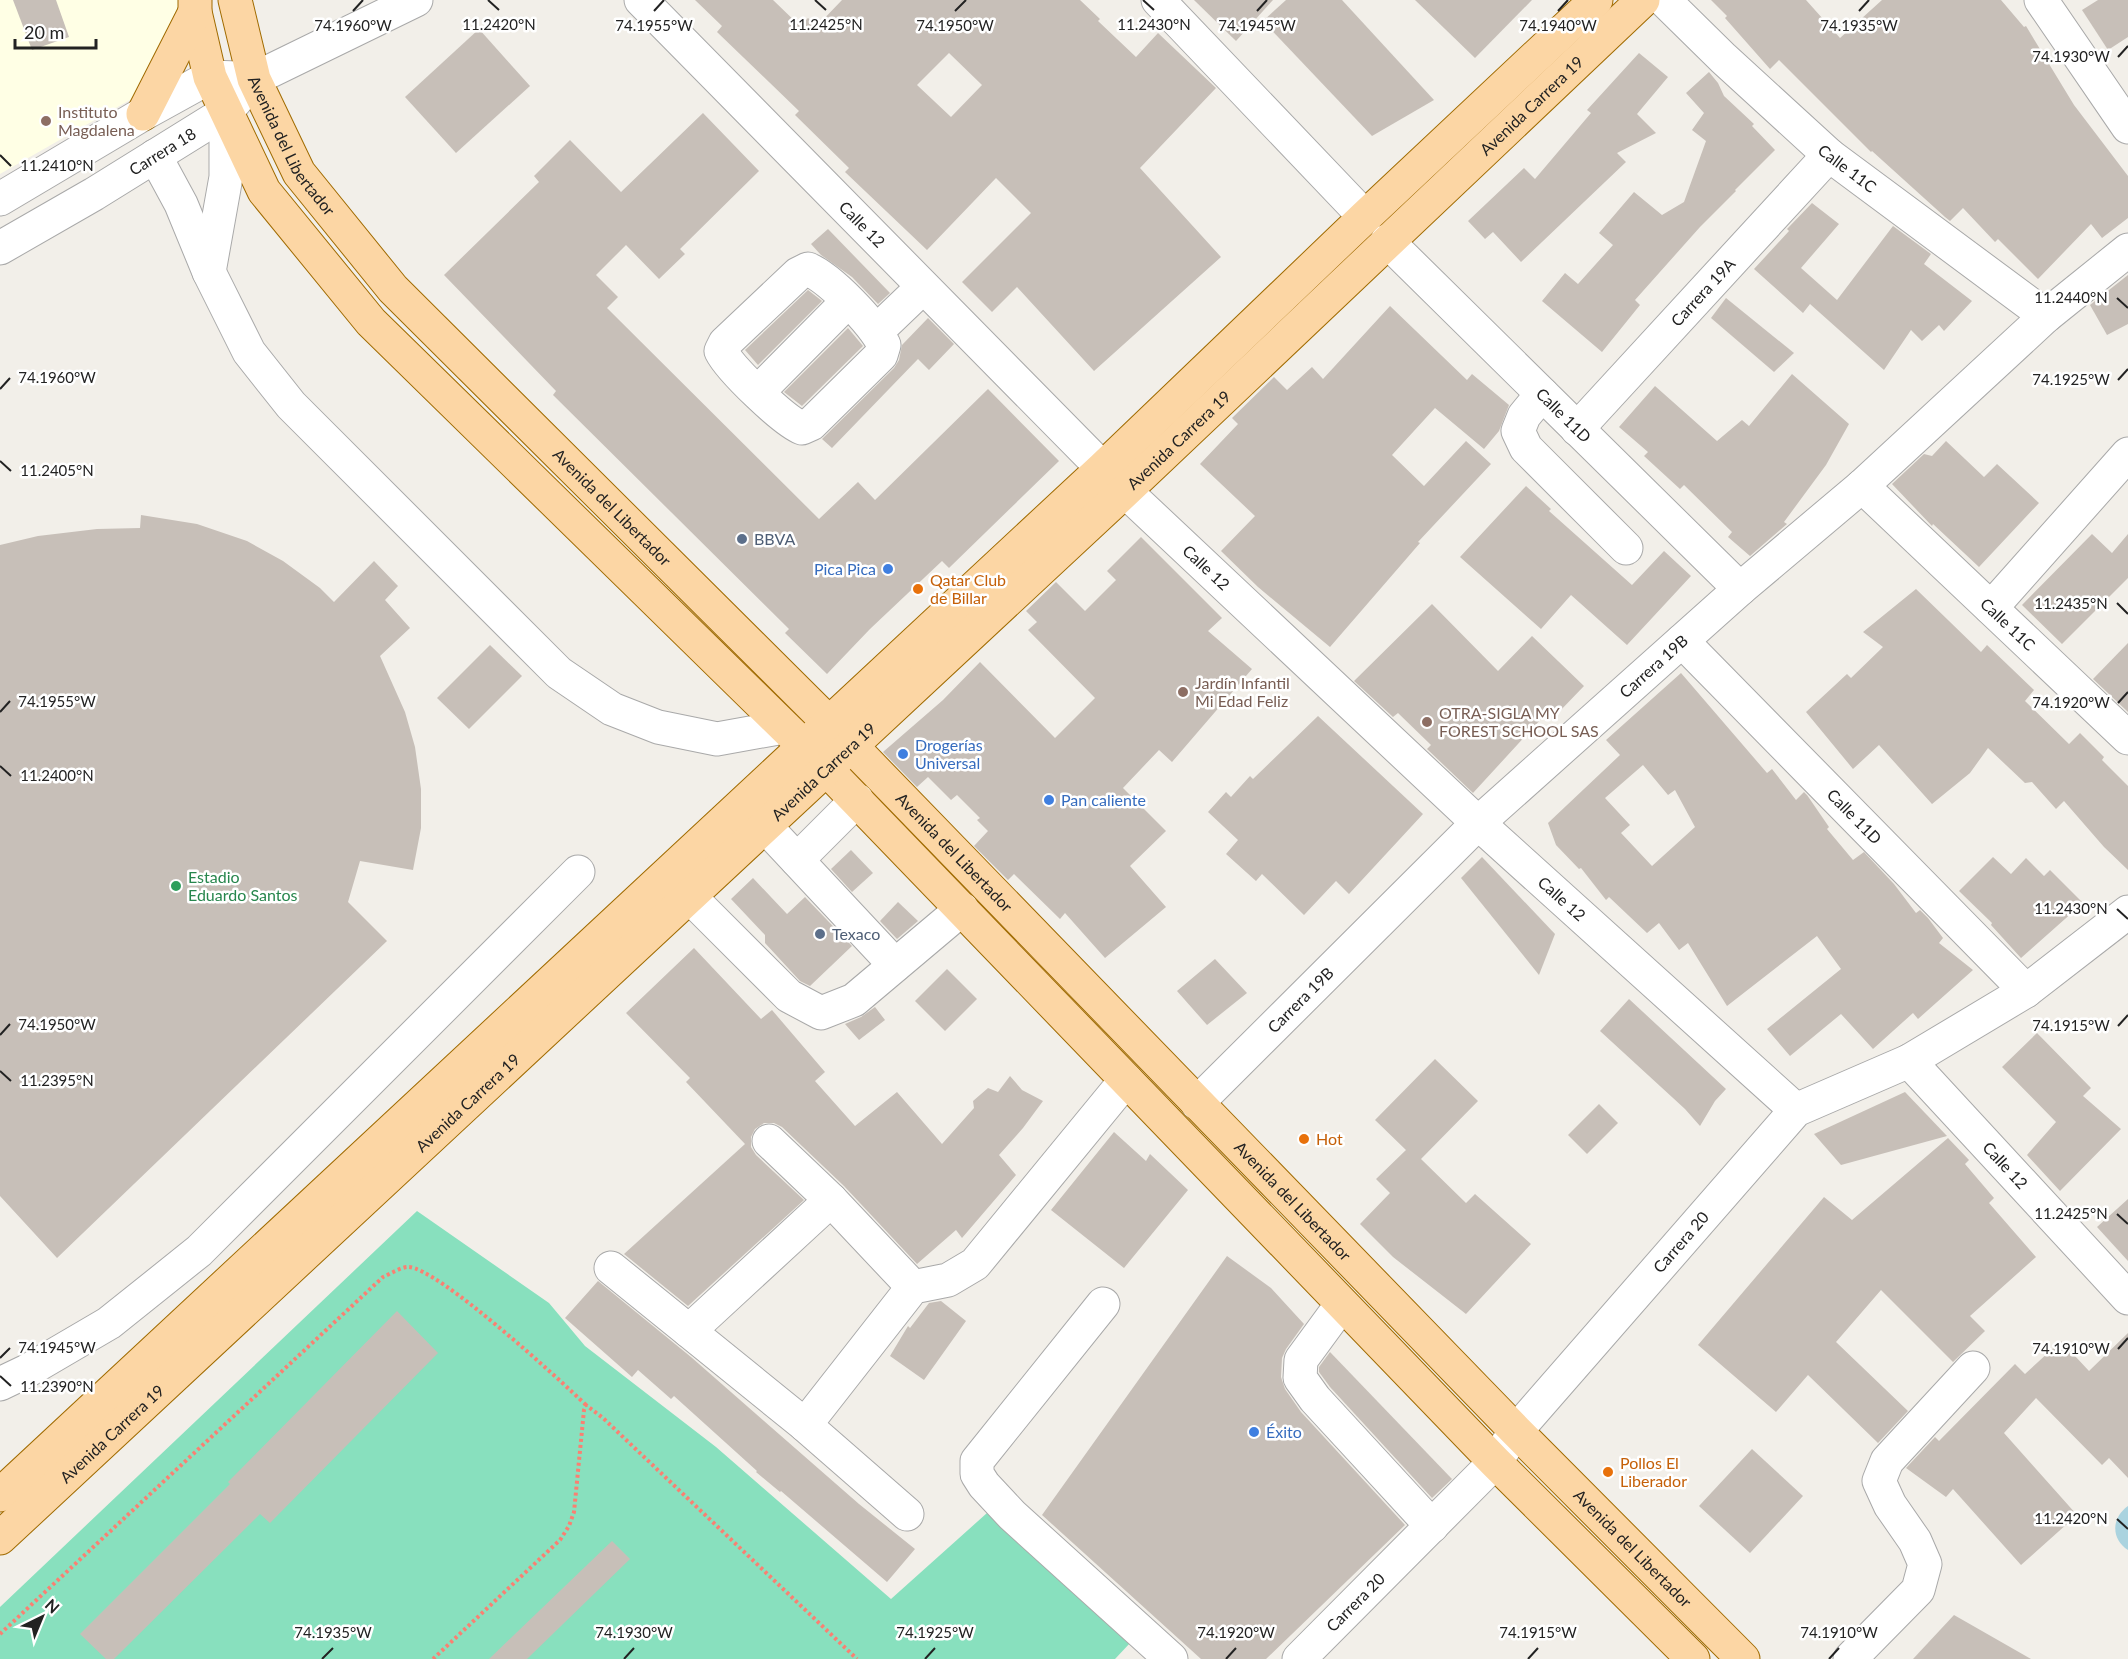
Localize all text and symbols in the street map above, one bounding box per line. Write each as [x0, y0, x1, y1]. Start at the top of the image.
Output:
scale bar [15, 12, 96, 50]
text: 11.2420°N [462, 15, 536, 33]
text: 11.2425°N [789, 15, 863, 33]
text: 11.2430°N [1117, 15, 1191, 33]
text: 74.1960°W [314, 16, 392, 34]
text: 74.1955°W [615, 16, 693, 34]
text: 74.1950°W [916, 16, 994, 34]
text: 74.1945°W [1218, 16, 1296, 34]
text: 74.1940°W [1519, 16, 1597, 34]
text: 74.1935°W [1820, 16, 1898, 34]
text: 20 m [24, 21, 64, 43]
text: 74.1930°W [2032, 47, 2110, 65]
street label: Avenida Carrera 19 [1476, 52, 1587, 159]
street label: Avenida del Libertador [245, 72, 340, 219]
place label: Instituto Magdalena [58, 102, 135, 139]
marker: Instituto Magdalena [39, 114, 53, 128]
street label: Carrera 18 [125, 123, 199, 179]
street label: Calle 11C [1814, 140, 1881, 196]
text: 11.2410°N [20, 156, 94, 174]
street label: Calle 12 [836, 197, 889, 251]
street label: Carrera 19A [1667, 254, 1739, 330]
text: 11.2440°N [2034, 288, 2108, 306]
text: 74.1960°W [18, 368, 96, 386]
text: 74.1925°W [2032, 370, 2110, 388]
street label: Calle 11D [1533, 384, 1595, 446]
street label: Avenida Carrera 19 [1123, 386, 1234, 493]
street label: Avenida del Libertador [550, 444, 676, 570]
text: 11.2405°N [20, 461, 94, 479]
place label: BBVA [754, 529, 795, 548]
marker: BBVA [735, 532, 749, 546]
street label: Calle 12 [1179, 540, 1234, 594]
place label: Pica Pica [814, 559, 876, 578]
marker: Pica Pica [881, 562, 895, 576]
place label: Qatar Club de Billar [930, 570, 1006, 607]
marker: Qatar Club de Billar [911, 582, 925, 596]
street label: Calle 11C [1977, 594, 2040, 654]
text: 11.2435°N [2034, 594, 2108, 612]
street label: Carrera 19B [1615, 630, 1691, 701]
place label: Jardín Infantil Mi Edad Feliz [1195, 673, 1290, 710]
marker: Jardín Infantil Mi Edad Feliz [1176, 685, 1190, 699]
text: 74.1955°W [18, 692, 96, 710]
text: 74.1920°W [2032, 693, 2110, 711]
place label: OTRA-SIGLA MY FOREST SCHOOL SAS [1439, 703, 1599, 740]
marker: OTRA-SIGLA MY FOREST SCHOOL SAS [1420, 715, 1434, 729]
street label: Avenida Carrera 19 [767, 718, 879, 824]
place label: Drogerías Universal [915, 735, 983, 772]
marker: Drogerías Universal [896, 747, 910, 761]
text: 11.2400°N [20, 766, 94, 784]
street label: Calle 11D [1824, 785, 1886, 848]
street label: Avenida del Libertador [893, 788, 1017, 916]
place label: Pan caliente [1061, 790, 1146, 809]
marker: Pan caliente [1042, 793, 1056, 807]
place label: Estadio Eduardo Santos [188, 867, 297, 904]
street label: Calle 12 [1535, 872, 1590, 925]
marker: Estadio Eduardo Santos [169, 879, 183, 893]
text: 11.2430°N [2034, 899, 2108, 917]
place label: Texaco [832, 924, 880, 943]
marker: Texaco [813, 927, 827, 941]
street label: Carrera 19B [1263, 963, 1337, 1036]
text: 74.1950°W [18, 1015, 96, 1033]
text: 74.1915°W [2032, 1016, 2110, 1034]
street label: Avenida Carrera 19 [411, 1049, 523, 1155]
text: 11.2395°N [20, 1071, 94, 1089]
place label: Hot [1316, 1129, 1343, 1148]
marker: Hot [1297, 1132, 1311, 1146]
street label: Avenida del Libertador [1231, 1137, 1355, 1264]
street label: Calle 12 [1979, 1137, 2032, 1192]
text: 11.2425°N [2034, 1204, 2108, 1222]
street label: Carrera 20 [1649, 1207, 1712, 1276]
text: 74.1945°W [18, 1338, 96, 1356]
text: 74.1910°W [2032, 1339, 2110, 1357]
text: 11.2390°N [20, 1377, 94, 1395]
street label: Avenida Carrera 19 [56, 1380, 168, 1486]
place label: Éxito [1266, 1422, 1302, 1441]
marker: Éxito [1247, 1425, 1261, 1439]
place label: Pollos El Liberador [1620, 1453, 1687, 1490]
marker: Pollos El Liberador [1601, 1465, 1615, 1479]
street label: Avenida del Libertador [1570, 1485, 1696, 1611]
text: 11.2420°N [2034, 1509, 2108, 1527]
street label: Carrera 20 [1322, 1569, 1388, 1635]
north arrow [12, 1587, 72, 1647]
text: N [42, 1595, 64, 1617]
text: 74.1935°W [294, 1623, 372, 1641]
text: 74.1930°W [595, 1623, 673, 1641]
text: 74.1925°W [896, 1623, 974, 1641]
text: 74.1920°W [1197, 1623, 1275, 1641]
text: 74.1915°W [1499, 1623, 1577, 1641]
text: 74.1910°W [1800, 1623, 1878, 1641]

